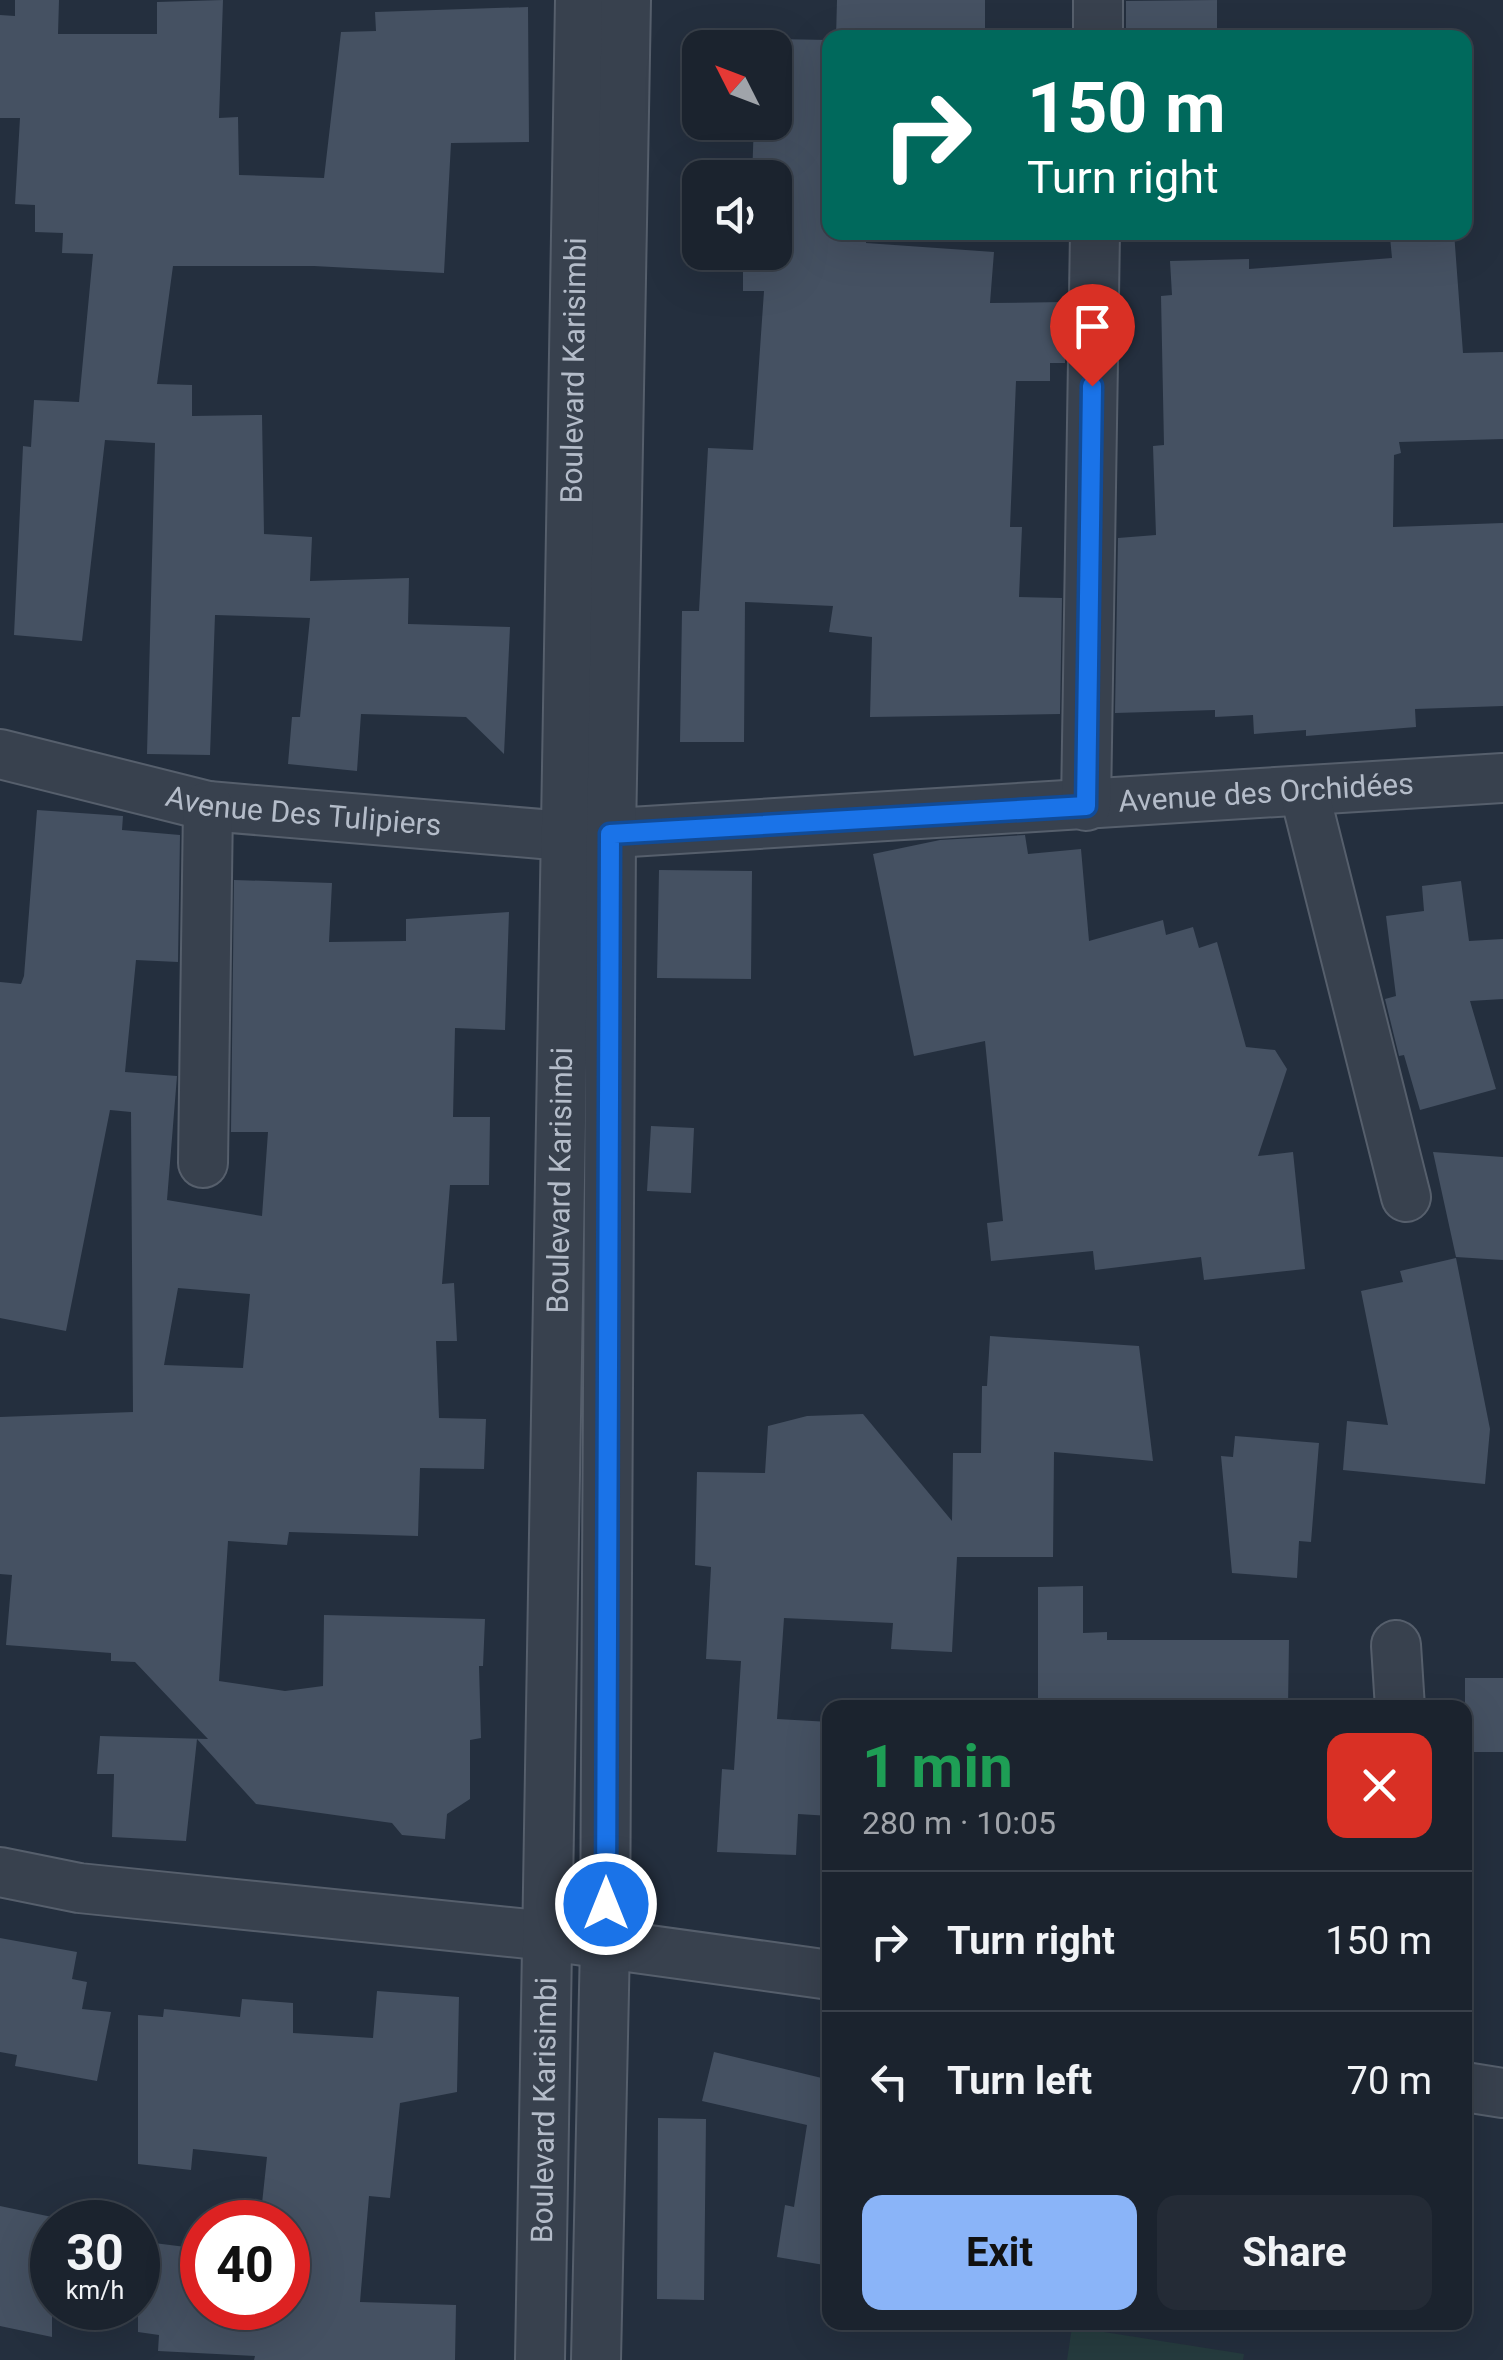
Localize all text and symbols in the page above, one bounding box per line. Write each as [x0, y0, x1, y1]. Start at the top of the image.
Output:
north arrow [682, 30, 792, 140]
map controls [682, 30, 792, 270]
text: 150 m [1027, 67, 1226, 149]
icon: right [862, 70, 992, 200]
text: Turn right [1027, 151, 1219, 204]
button: sound [682, 160, 792, 270]
street label: Boulevard Karisimbi [553, 237, 593, 504]
pin [1050, 284, 1135, 387]
icon: arrive [1065, 299, 1120, 354]
street label: Avenue des Orchidées [1117, 766, 1415, 819]
street label: Avenue Des Tulipiers [162, 778, 443, 843]
street label: Boulevard Karisimbi [540, 1047, 579, 1314]
text: 1 min [862, 1731, 1013, 1802]
button: close [1327, 1733, 1432, 1838]
text: 280 m · 10:05 [862, 1804, 1056, 1842]
position arrow [554, 1852, 658, 1956]
icon: right [862, 1914, 917, 1969]
text: Turn right [947, 1919, 1115, 1963]
text: 150 m [1325, 1919, 1432, 1963]
street label: Boulevard Karisimbi [524, 1977, 563, 2243]
icon: left [862, 2054, 917, 2109]
text: Turn left [947, 2059, 1092, 2103]
text: 70 m [1347, 2059, 1432, 2103]
button: Exit [862, 2195, 1137, 2310]
button: Share [1157, 2195, 1432, 2310]
speed limit sign: 40 [180, 2200, 310, 2330]
text: 30 [66, 2224, 124, 2282]
text: km/h [66, 2276, 124, 2305]

